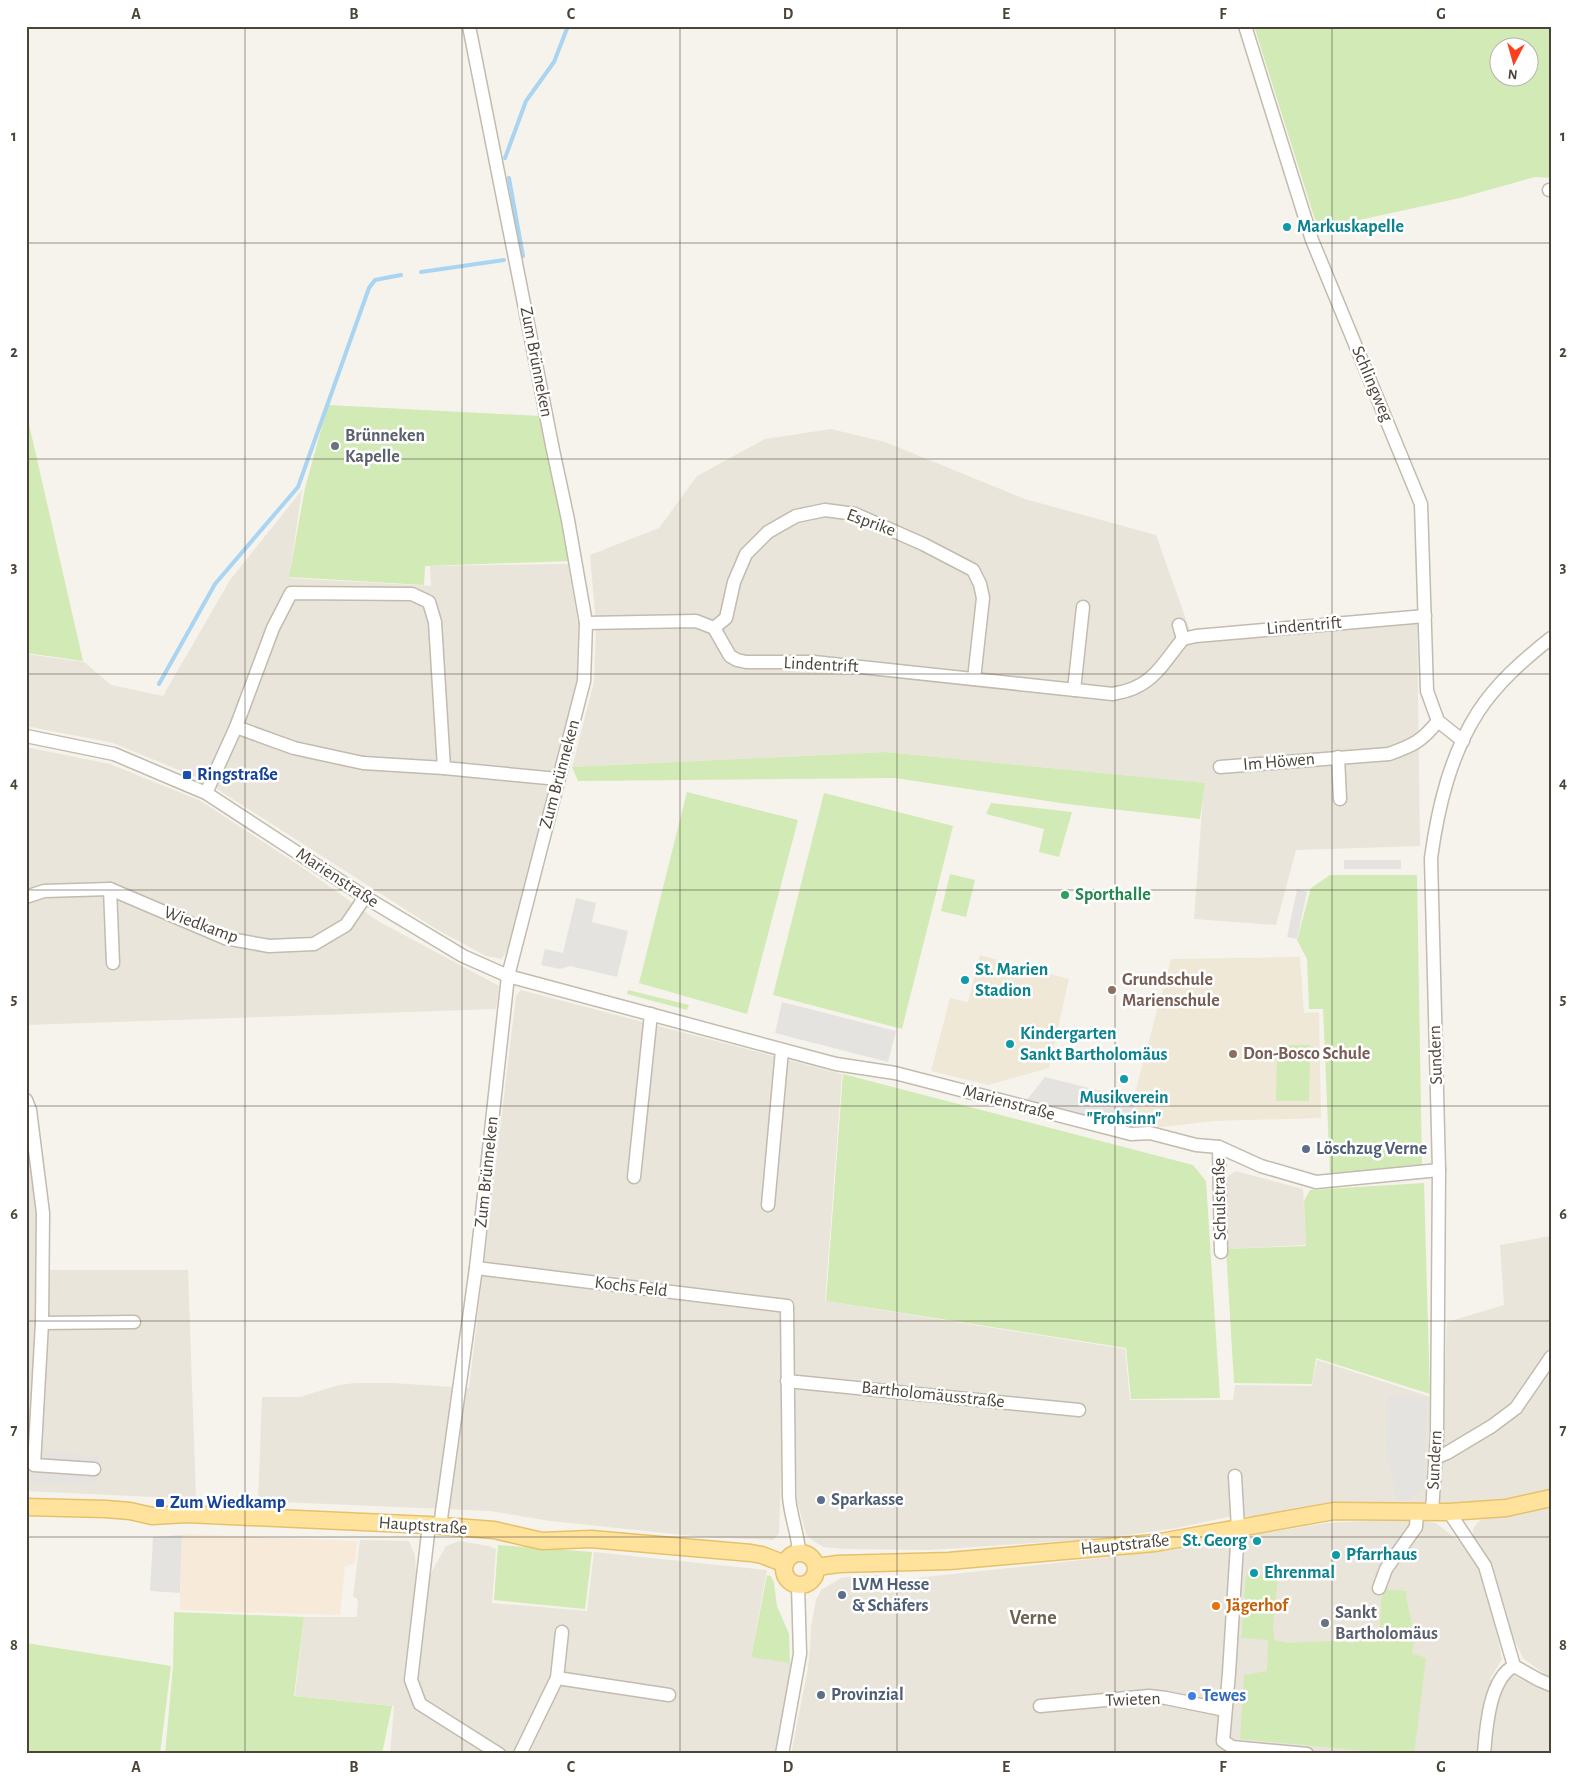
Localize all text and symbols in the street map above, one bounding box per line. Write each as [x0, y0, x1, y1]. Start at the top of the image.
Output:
text: A [131, 6, 141, 22]
text: B [349, 6, 359, 22]
text: C [567, 6, 576, 22]
text: D [783, 6, 794, 22]
text: E [1002, 6, 1010, 22]
text: F [1219, 6, 1227, 22]
text: G [1436, 6, 1446, 22]
north arrow [1490, 38, 1540, 88]
text: N [1507, 66, 1518, 81]
text: 1 [11, 128, 17, 144]
text: 1 [1560, 128, 1566, 144]
place label: Markuskapelle [1297, 218, 1404, 236]
marker: Markuskapelle [1281, 221, 1293, 233]
street label: Zum Brünneken [516, 305, 556, 419]
text: 2 [10, 344, 18, 360]
street label: Schlingweg [1348, 344, 1396, 425]
text: 2 [1559, 344, 1567, 360]
place label: Brünneken Kapelle [345, 427, 425, 466]
marker: Brünneken Kapelle [329, 440, 341, 452]
street label: Esprike [844, 506, 898, 540]
text: 3 [11, 559, 18, 575]
text: 3 [1560, 559, 1567, 575]
street label: Lindentrift [1266, 614, 1343, 638]
street label: Lindentrift [783, 654, 859, 676]
street label: Zum Brünneken [537, 718, 583, 830]
street label: Im Höwen [1242, 750, 1316, 774]
place label: Ringstraße [197, 766, 278, 784]
marker: Ringstraße [181, 769, 193, 781]
text: 4 [10, 775, 18, 791]
text: 4 [1559, 775, 1567, 791]
street label: Marienstraße [292, 845, 382, 911]
place label: Sporthalle [1075, 886, 1151, 904]
marker: Sporthalle [1059, 889, 1071, 901]
street label: Wiedkamp [161, 903, 241, 947]
place label: St. Marien Stadion [975, 961, 1048, 1000]
place label: Grundschule Marienschule [1122, 971, 1220, 1010]
marker: St. Marien Stadion [959, 974, 971, 986]
marker: Grundschule Marienschule [1106, 984, 1118, 996]
text: 5 [11, 991, 18, 1007]
text: 5 [1560, 991, 1567, 1007]
place label: Kindergarten Sankt Bartholomäus [1020, 1025, 1167, 1064]
street label: Sundern [1426, 1025, 1446, 1085]
marker: Kindergarten Sankt Bartholomäus [1004, 1038, 1016, 1050]
place label: Don-Bosco Schule [1243, 1045, 1370, 1063]
marker: Don-Bosco Schule [1227, 1048, 1239, 1060]
marker: Musikverein "Frohsinn" [1118, 1073, 1130, 1085]
street label: Marienstraße [961, 1082, 1057, 1124]
place label: Musikverein "Frohsinn" [1079, 1089, 1169, 1128]
street label: Zum Brünneken [472, 1115, 502, 1229]
place label: Löschzug Verne [1316, 1140, 1427, 1158]
marker: Löschzug Verne [1300, 1143, 1312, 1155]
street label: Schulstraße [1210, 1158, 1230, 1240]
text: 6 [10, 1206, 18, 1222]
text: 6 [1559, 1206, 1567, 1222]
street label: Kochs Feld [593, 1274, 669, 1300]
street label: Bartholomäusstraße [861, 1379, 1005, 1411]
text: 7 [11, 1422, 18, 1438]
text: 7 [1560, 1422, 1567, 1438]
street label: Sundern [1424, 1430, 1446, 1490]
place label: Sparkasse [831, 1491, 904, 1509]
place label: Zum Wiedkamp [170, 1494, 286, 1512]
marker: Sparkasse [815, 1494, 827, 1506]
marker: Zum Wiedkamp [154, 1497, 166, 1509]
street label: Hauptstraße [378, 1514, 468, 1538]
street label: Hauptstraße [1080, 1531, 1170, 1559]
place label: St. Georg [1182, 1532, 1248, 1550]
marker: St. Georg [1251, 1535, 1263, 1547]
place label: Pfarrhaus [1346, 1546, 1417, 1564]
marker: Pfarrhaus [1330, 1549, 1342, 1561]
place label: Ehrenmal [1264, 1564, 1335, 1582]
marker: Ehrenmal [1248, 1567, 1260, 1579]
place label: LVM Hesse & Schäfers [852, 1576, 929, 1615]
marker: LVM Hesse & Schäfers [836, 1589, 848, 1601]
place label: Jägerhof [1226, 1597, 1290, 1615]
marker: Jägerhof [1210, 1600, 1222, 1612]
place label: Sankt Bartholomäus [1335, 1604, 1438, 1643]
district label: Verne [1009, 1608, 1057, 1628]
marker: Sankt Bartholomäus [1319, 1617, 1331, 1629]
text: 8 [10, 1637, 18, 1653]
text: 8 [1559, 1637, 1567, 1653]
place label: Provinzial [831, 1686, 904, 1704]
place label: Tewes [1202, 1687, 1246, 1705]
marker: Provinzial [815, 1689, 827, 1701]
street label: Twieten [1105, 1690, 1161, 1710]
marker: Tewes [1186, 1690, 1198, 1702]
text: A [131, 1759, 141, 1775]
text: B [349, 1759, 359, 1775]
text: C [567, 1759, 576, 1775]
text: D [783, 1759, 794, 1775]
text: E [1002, 1759, 1010, 1775]
text: F [1219, 1759, 1227, 1775]
text: G [1436, 1759, 1446, 1775]

